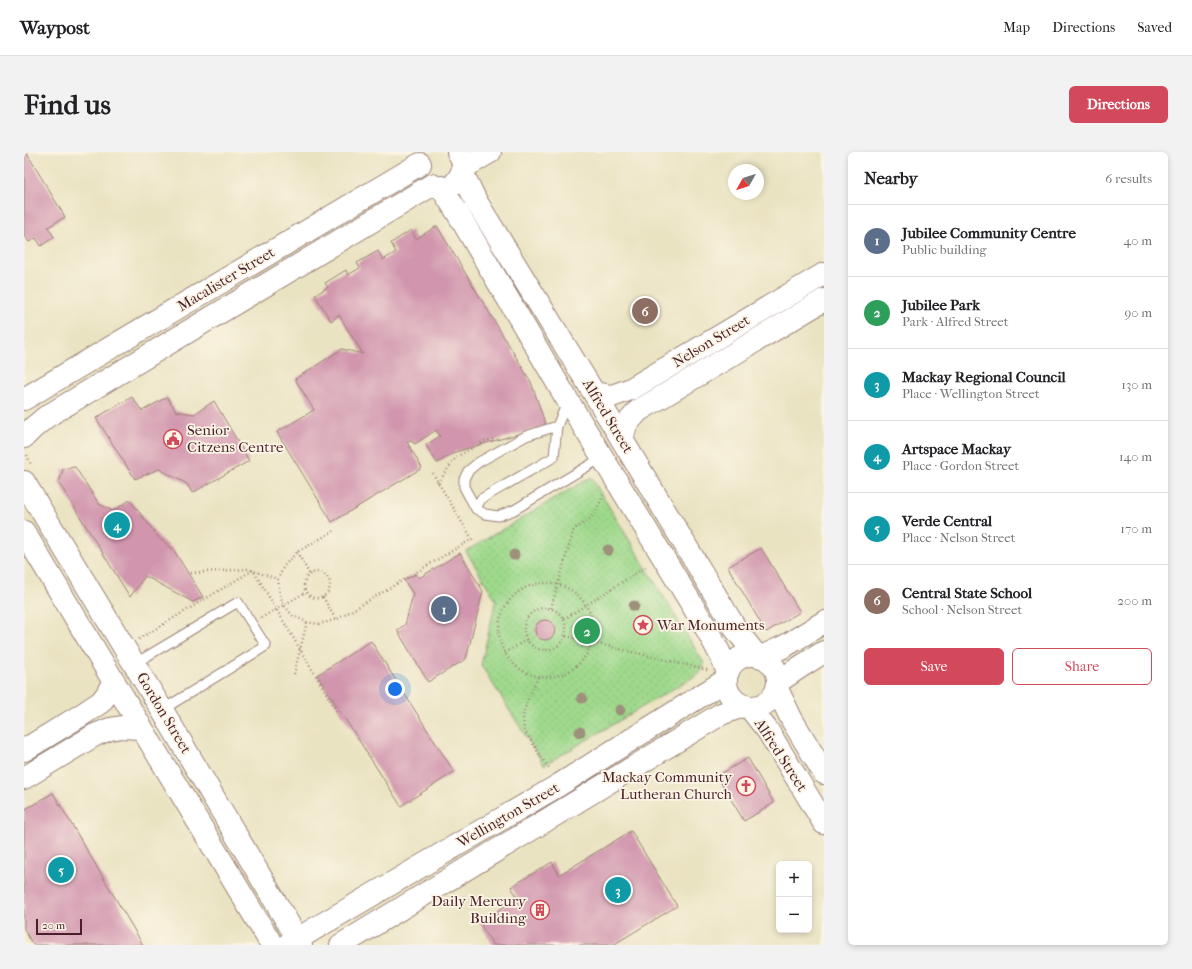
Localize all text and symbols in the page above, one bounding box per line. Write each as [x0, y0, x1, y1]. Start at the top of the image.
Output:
text: Waypost [20, 17, 90, 39]
text: Map [1003, 19, 1030, 36]
text: Directions [1052, 19, 1115, 36]
text: Saved [1137, 19, 1172, 36]
button: Directions [1069, 86, 1168, 123]
text: Find us [24, 88, 111, 121]
north arrow [728, 164, 764, 200]
text: Nearby [864, 168, 918, 188]
text: 6 results [1105, 171, 1152, 186]
text: Jubilee Community Centre [902, 224, 1076, 242]
text: 1 [875, 233, 879, 248]
text: 40 m [1124, 233, 1152, 248]
text: Public building [902, 242, 987, 257]
street label: Macalister Street [174, 243, 278, 315]
pin: 6 [632, 296, 658, 326]
text: Jubilee Park [902, 296, 980, 314]
text: 2 [874, 305, 880, 320]
text: 90 m [1124, 305, 1152, 320]
street label: Nelson Street [669, 311, 754, 371]
text: Park · Alfred Street [902, 314, 1008, 329]
text: Mackay Regional Council [902, 368, 1066, 386]
street label: Alfred Street [578, 375, 638, 457]
text: 3 [874, 377, 880, 392]
text: 130 m [1121, 377, 1152, 392]
text: Place · Wellington Street [902, 386, 1040, 401]
place label: Senior Citzens Centre [187, 421, 284, 456]
public building icon: Senior Citzens Centre [162, 428, 184, 450]
text: Artspace Mackay [902, 440, 1011, 458]
text: 4 [873, 449, 881, 464]
text: 140 m [1119, 449, 1152, 464]
text: Place · Gordon Street [902, 458, 1019, 473]
pin: 4 [104, 510, 130, 540]
text: Verde Central [902, 512, 992, 530]
text: 5 [874, 521, 880, 536]
text: 170 m [1120, 521, 1152, 536]
text: Place · Nelson Street [902, 530, 1015, 545]
text: Central State School [902, 584, 1032, 602]
text: 6 [873, 593, 881, 608]
text: 200 m [1117, 593, 1152, 608]
pin: 1 [431, 594, 457, 624]
text: School · Nelson Street [902, 602, 1022, 617]
place icon: War Monuments [632, 614, 654, 636]
pin: 2 [574, 616, 600, 646]
place label: War Monuments [656, 616, 765, 634]
button: Save [864, 648, 1004, 685]
button: Share [1012, 648, 1152, 685]
street label: Gordon Street [133, 669, 196, 757]
your location [385, 679, 405, 699]
street label: Alfred Street [750, 714, 812, 795]
place label: Mackay Community Lutheran Church [602, 768, 733, 803]
church icon: Mackay Community Lutheran Church [735, 775, 757, 797]
street label: Wellington Street [453, 778, 563, 852]
pin: 5 [48, 855, 74, 885]
map controls [776, 861, 812, 933]
button: + [776, 861, 812, 897]
pin: 3 [605, 875, 631, 905]
place label: Daily Mercury Building [431, 892, 527, 927]
button: − [776, 897, 812, 933]
building icon: Daily Mercury Building [529, 899, 551, 921]
scale bar [36, 917, 82, 936]
text: 20 m [42, 919, 65, 932]

